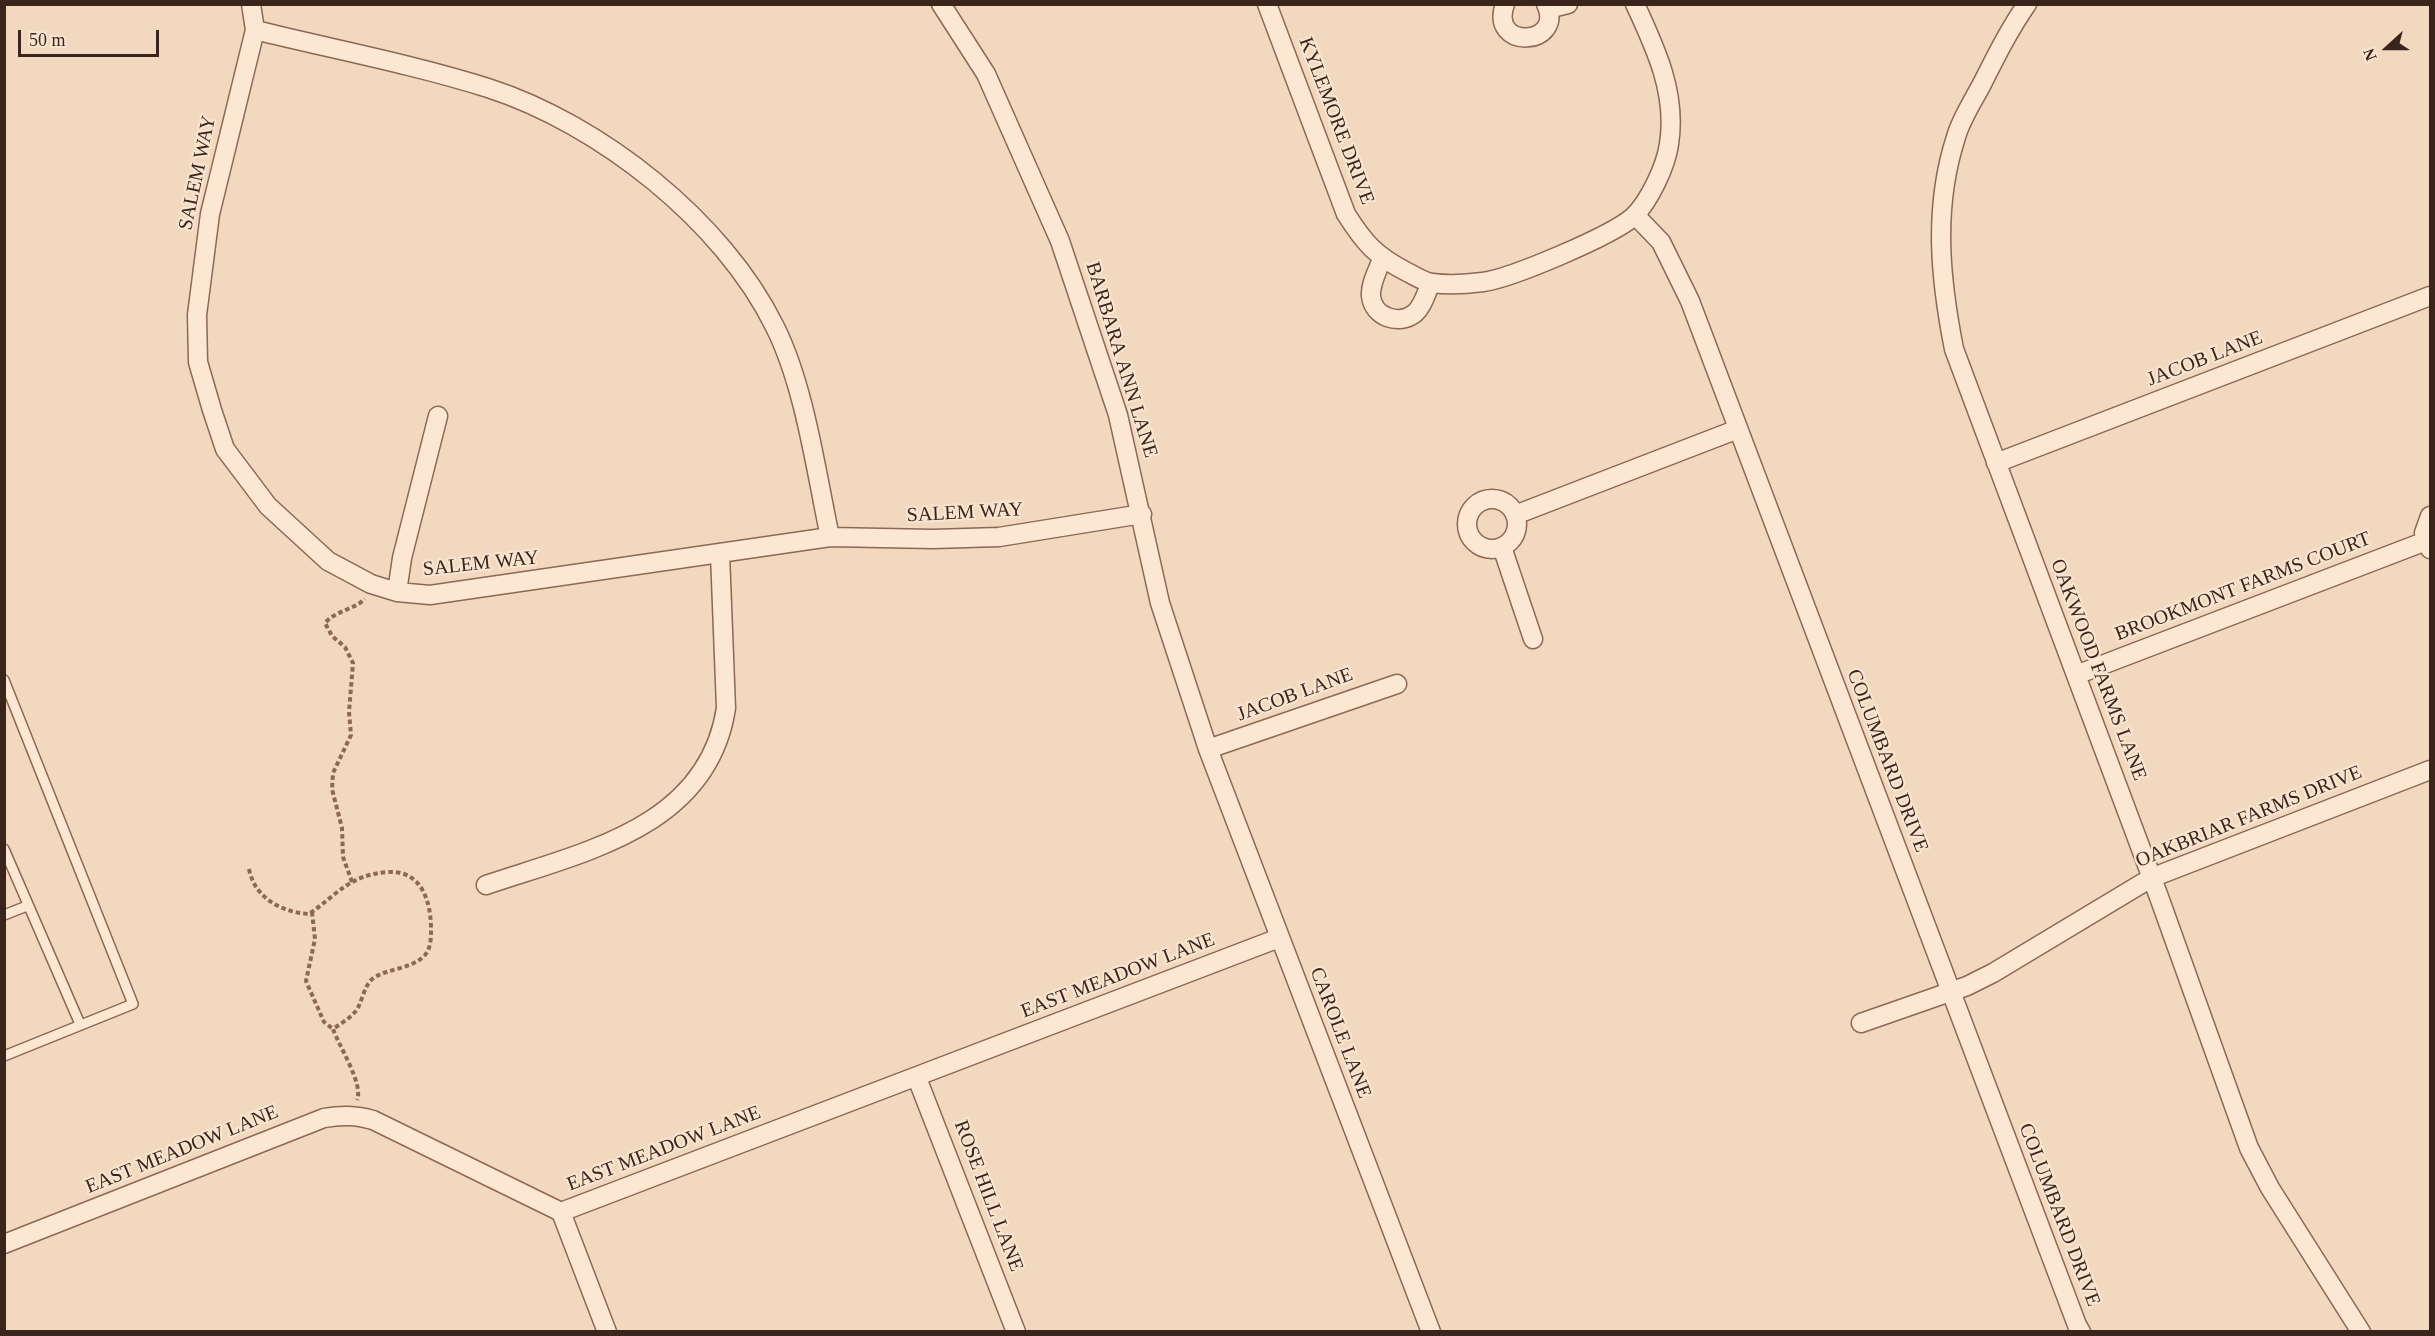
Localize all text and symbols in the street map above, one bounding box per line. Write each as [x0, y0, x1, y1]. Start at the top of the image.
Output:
scale bar [21, 18, 162, 56]
north arrow [2357, 18, 2417, 78]
text: 50 m [29, 30, 66, 50]
street label: KYLEMORE DRIVE [1293, 34, 1379, 208]
text: N [2360, 46, 2380, 63]
street label: SALEM WAY [174, 114, 222, 232]
street label: BARBARA ANN LANE [1080, 259, 1162, 461]
street label: JACOB LANE [2144, 326, 2266, 392]
street label: SALEM WAY [906, 498, 1024, 528]
street label: BROOKMONT FARMS COURT [2112, 527, 2374, 647]
street label: SALEM WAY [422, 546, 540, 582]
street label: OAKWOOD FARMS LANE [2045, 556, 2151, 784]
street label: JACOB LANE [1234, 663, 1356, 727]
street label: COLUMBARD DRIVE [1841, 666, 1933, 856]
street label: OAKBRIAR FARMS DRIVE [2132, 761, 2366, 873]
street label: EAST MEADOW LANE [1018, 928, 1218, 1024]
street label: CAROLE LANE [1304, 964, 1376, 1102]
street label: EAST MEADOW LANE [82, 1100, 282, 1200]
street label: EAST MEADOW LANE [564, 1101, 764, 1197]
street label: ROSE HILL LANE [948, 1117, 1028, 1275]
street label: COLUMBARD DRIVE [2013, 1120, 2105, 1310]

